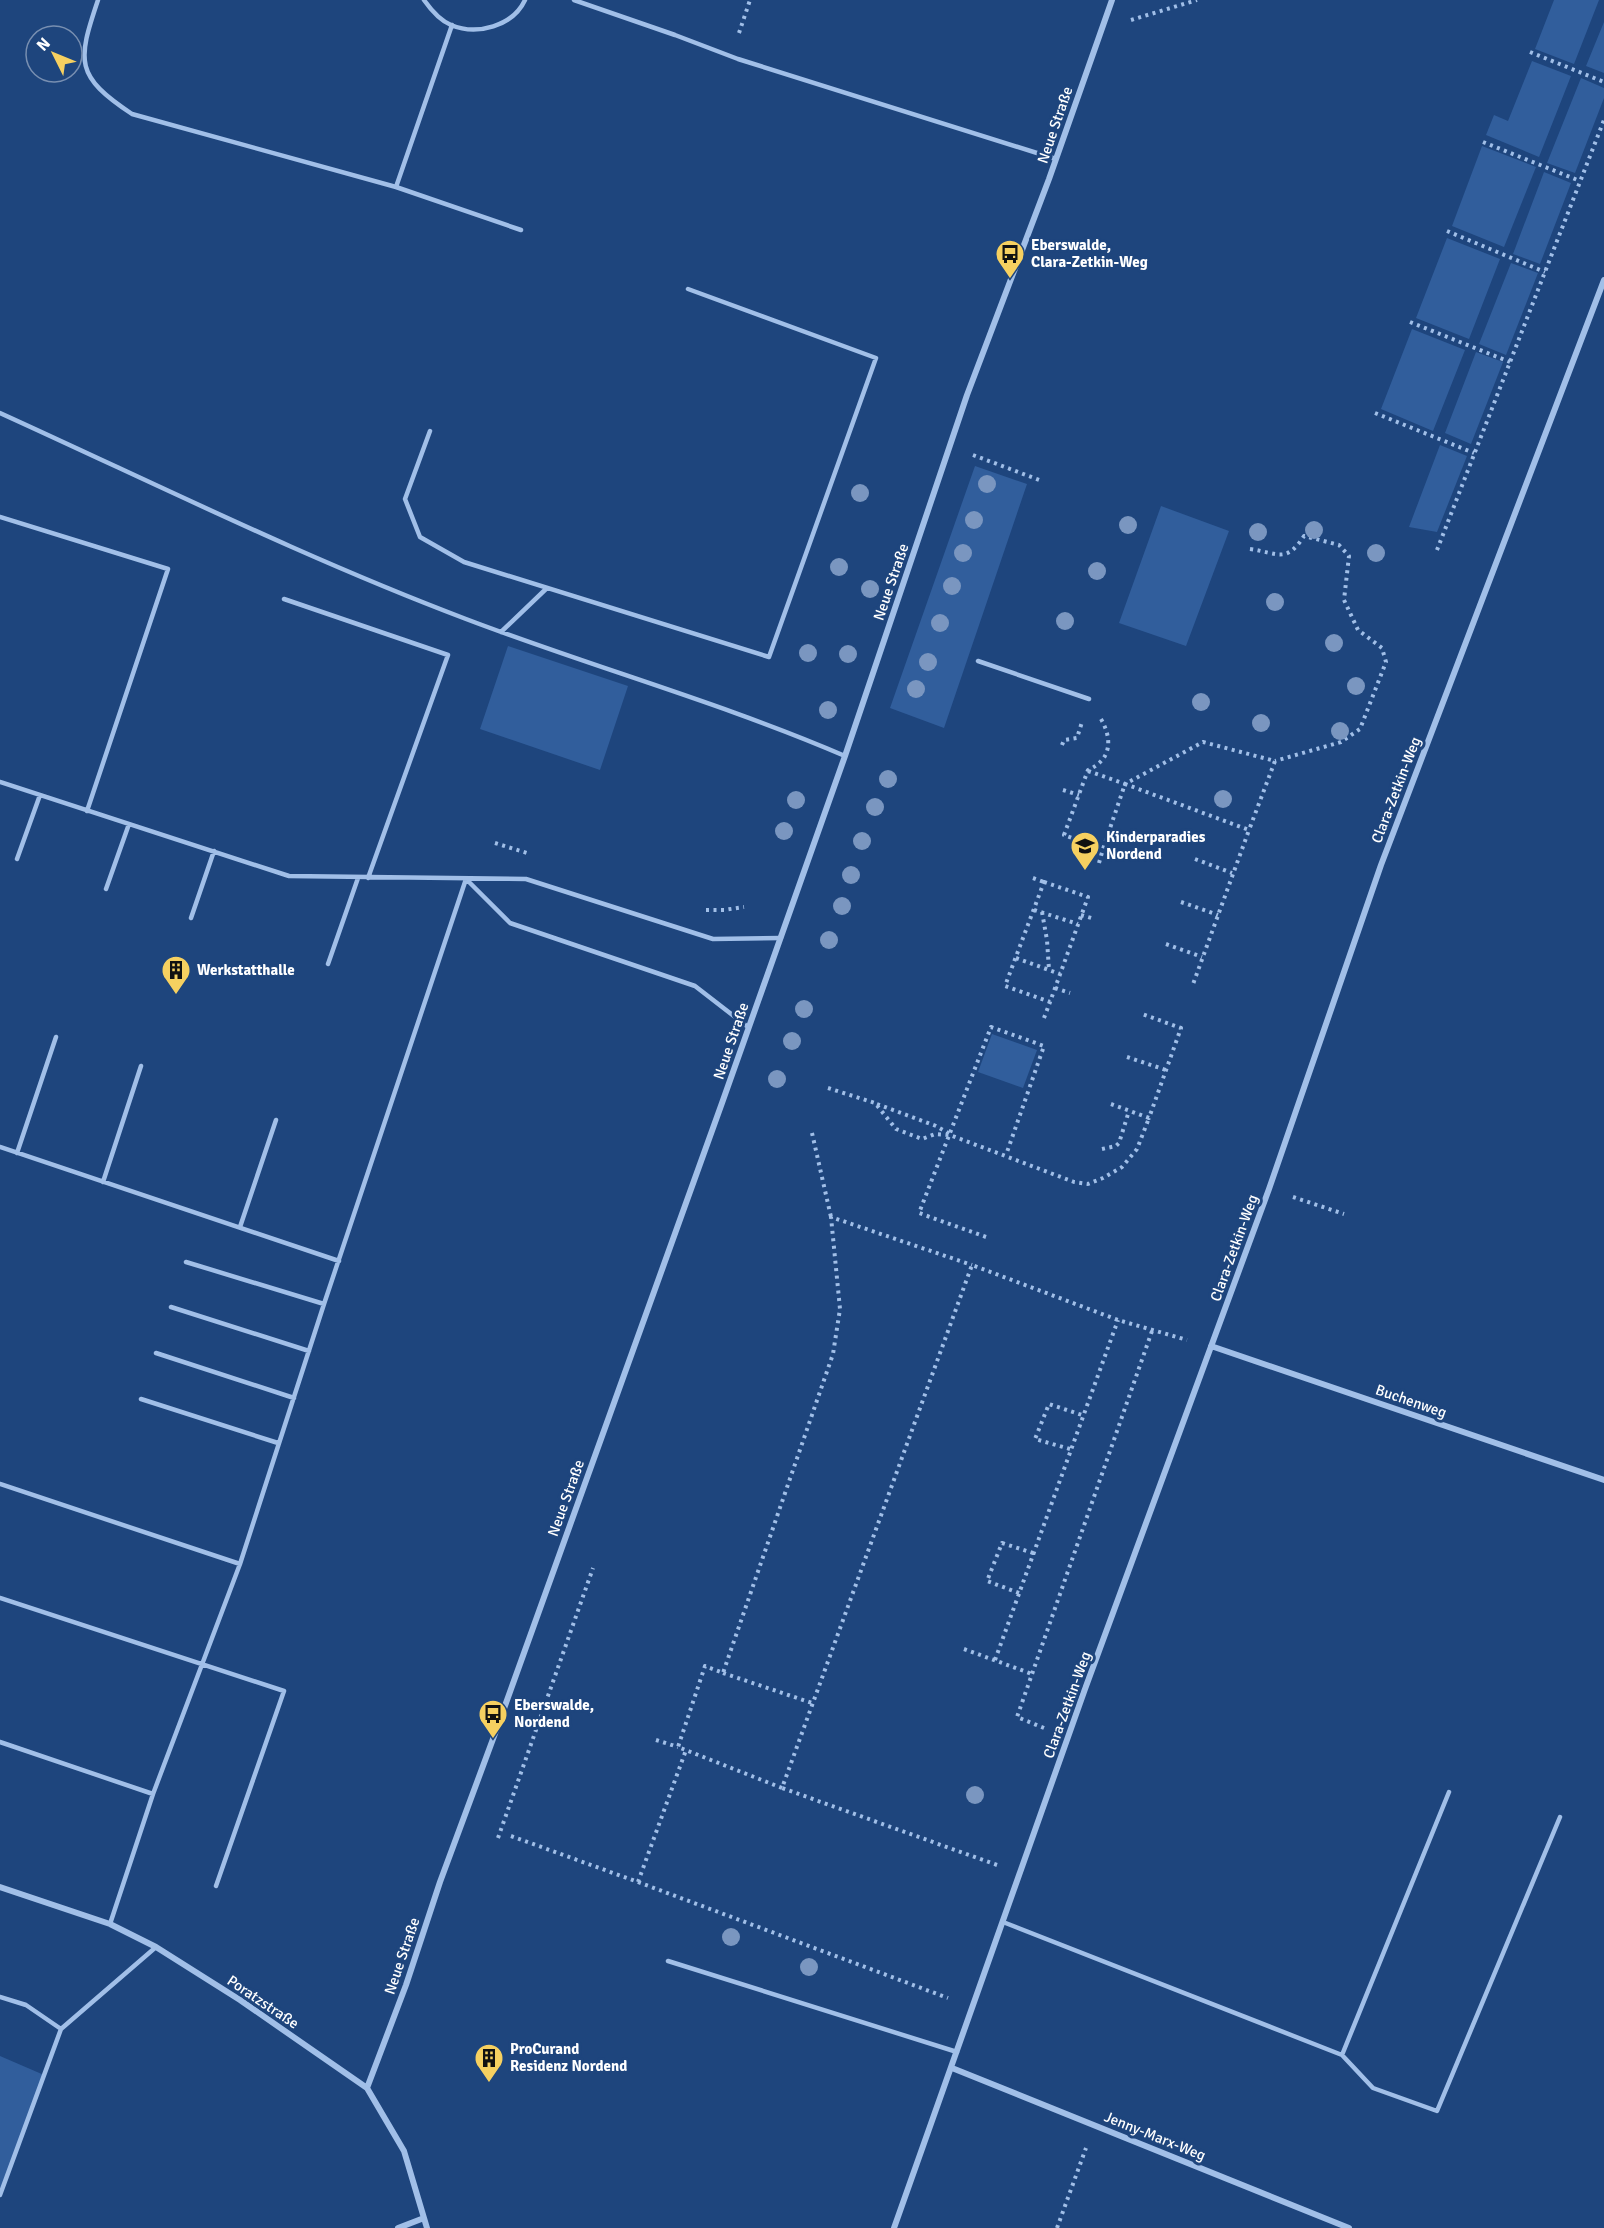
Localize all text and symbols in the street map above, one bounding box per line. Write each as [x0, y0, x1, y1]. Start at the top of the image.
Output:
north arrow [24, 24, 84, 84]
text: N [33, 34, 55, 55]
street label: Neue Straße [1033, 84, 1077, 166]
place label: Eberswalde, Clara-Zetkin-Weg [1031, 236, 1148, 271]
bus stop icon: Eberswalde, Clara-Zetkin-Weg [994, 238, 1026, 280]
street label: Neue Straße [869, 541, 913, 623]
street label: Clara-Zetkin-Weg [1367, 734, 1425, 846]
place label: Kinderparadies Nordend [1106, 828, 1206, 863]
school or university icon: Kinderparadies Nordend [1069, 830, 1101, 872]
building icon: Werkstatthalle [160, 954, 192, 996]
place label: Werkstatthalle [197, 961, 295, 979]
street label: Neue Straße [709, 1000, 753, 1082]
street label: Clara-Zetkin-Weg [1206, 1192, 1262, 1304]
street label: Buchenweg [1373, 1380, 1449, 1422]
street label: Neue Straße [544, 1457, 588, 1539]
street label: Clara-Zetkin-Weg [1039, 1649, 1095, 1761]
place label: Eberswalde, Nordend [514, 1696, 594, 1731]
bus stop icon: Eberswalde, Nordend [477, 1698, 509, 1740]
street label: Neue Straße [380, 1915, 424, 1997]
street label: Poratzstraße [224, 1971, 302, 2033]
place label: ProCurand Residenz Nordend [510, 2040, 627, 2075]
building icon: ProCurand Residenz Nordend [473, 2042, 505, 2084]
street label: Jenny-Marx-Weg [1102, 2108, 1208, 2165]

